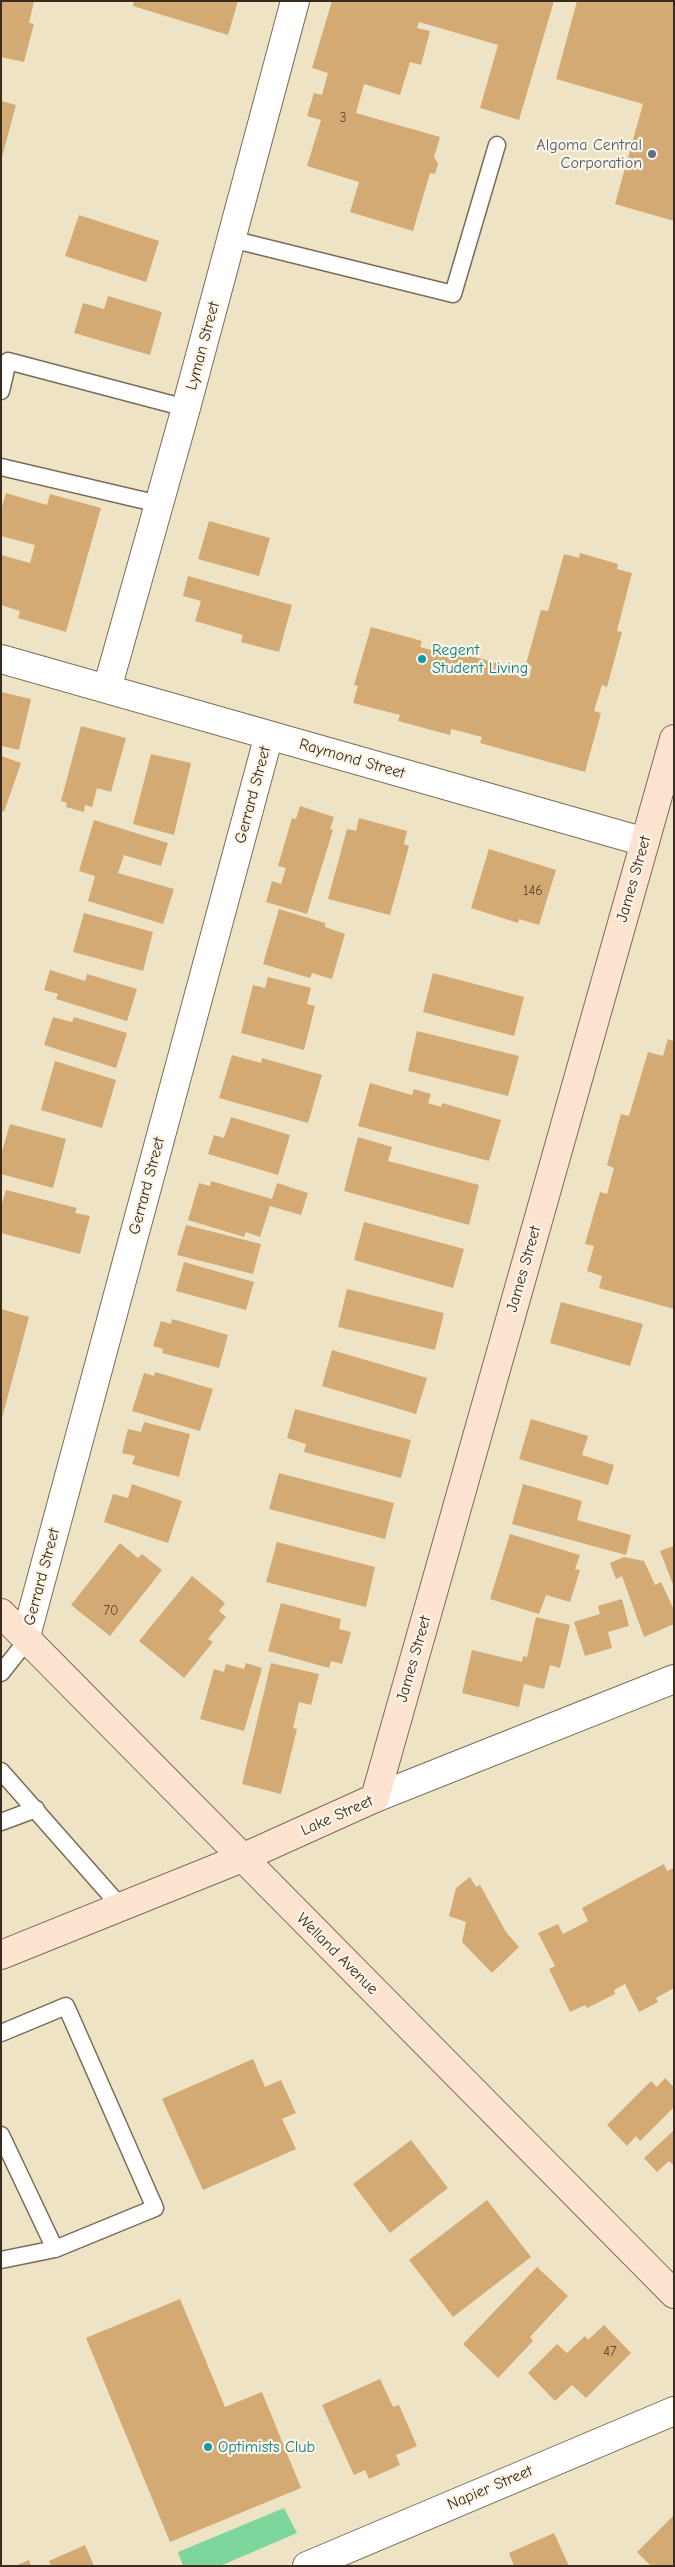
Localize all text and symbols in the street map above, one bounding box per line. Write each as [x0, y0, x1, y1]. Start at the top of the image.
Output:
house number: 3 [339, 110, 347, 126]
place label: Algoma Central Corporation [536, 135, 642, 173]
marker: Algoma Central Corporation [646, 148, 658, 160]
street label: Lyman Street [182, 300, 224, 392]
place label: Regent Student Living [432, 640, 528, 678]
marker: Regent Student Living [416, 653, 428, 665]
street label: Raymond Street [297, 735, 407, 783]
street label: Gerrard Street [231, 744, 275, 846]
street label: James Street [613, 834, 655, 924]
house number: 146 [523, 883, 543, 899]
street label: Gerrard Street [125, 1135, 169, 1237]
street label: James Street [503, 1224, 545, 1314]
street label: Gerrard Street [20, 1526, 64, 1628]
house number: 70 [103, 1603, 119, 1619]
street label: James Street [393, 1614, 435, 1704]
street label: Lake Street [298, 1792, 376, 1840]
street label: Welland Avenue [292, 1909, 382, 1999]
house number: 47 [603, 2344, 617, 2360]
place label: Optimists Club [218, 2437, 315, 2457]
marker: Optimists Club [202, 2441, 214, 2453]
street label: Napier Street [445, 2461, 535, 2515]

